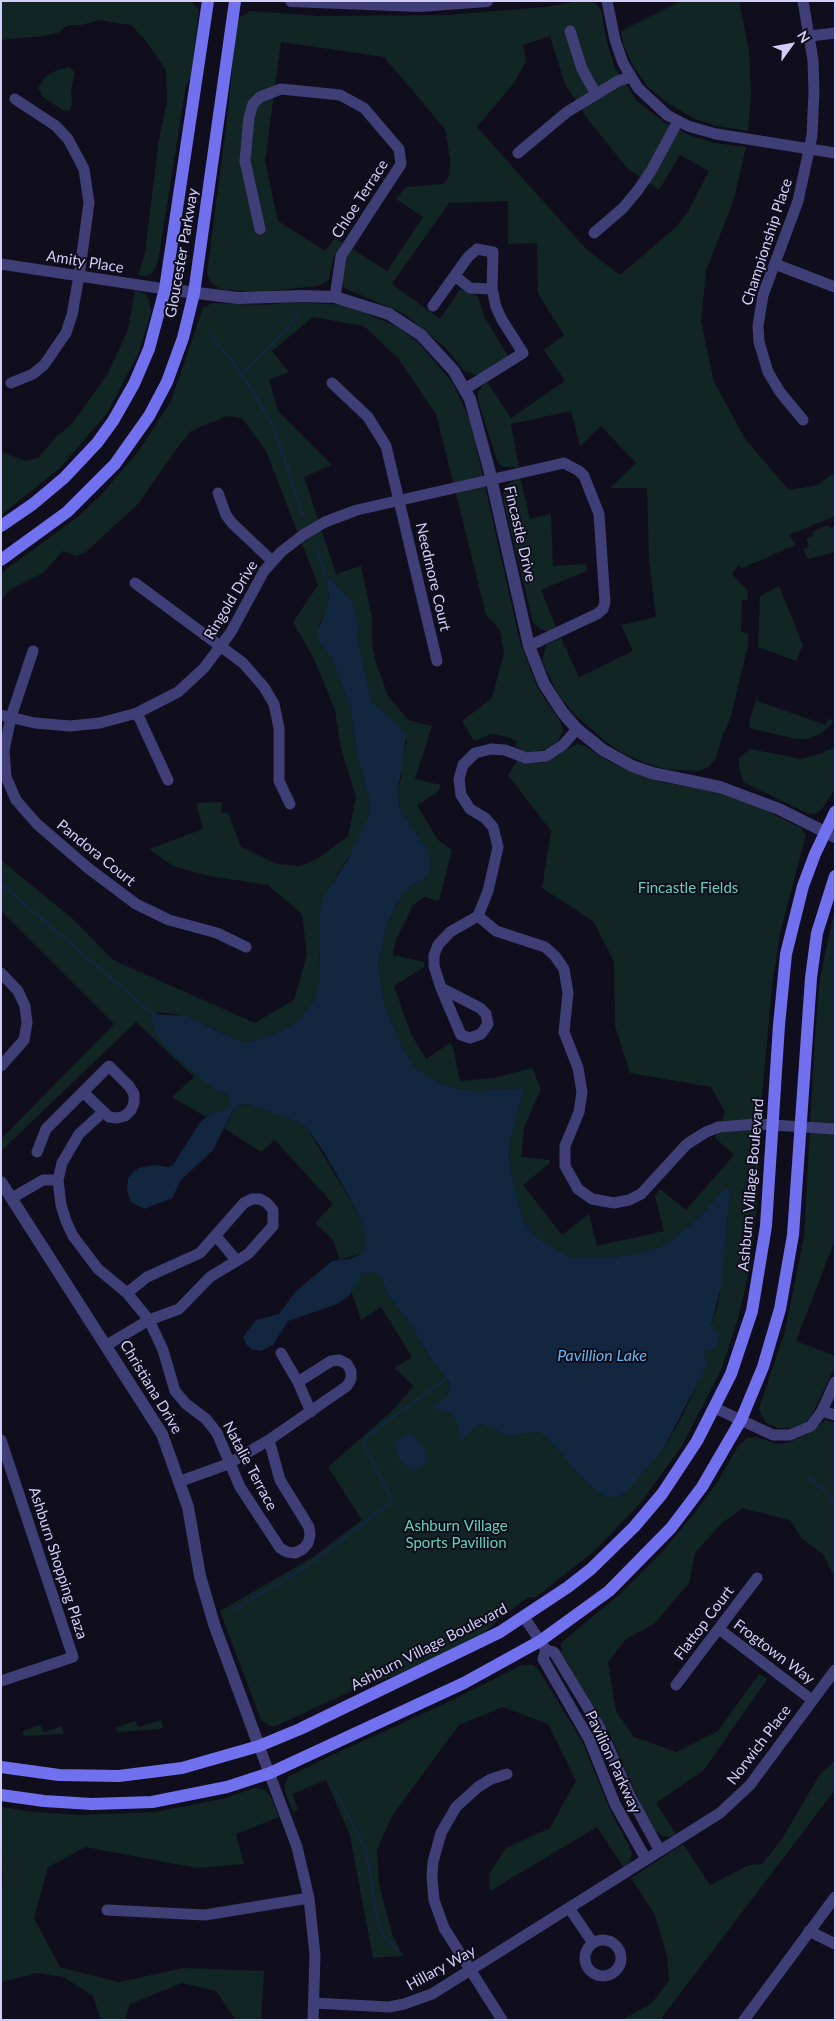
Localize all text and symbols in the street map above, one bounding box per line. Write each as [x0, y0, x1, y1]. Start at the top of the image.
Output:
north arrow [766, 20, 816, 70]
text: N [794, 28, 814, 46]
street label: Chloe Terrace [328, 156, 392, 242]
street label: Championship Place [738, 176, 796, 308]
street label: Gloucester Parkway [162, 187, 202, 319]
street label: Amity Place [45, 247, 125, 277]
street label: Fincastle Drive [500, 484, 540, 584]
street label: Needmore Court [412, 521, 454, 633]
street label: Ringold Drive [200, 557, 262, 643]
street label: Pandora Court [53, 816, 139, 890]
park label: Fincastle Fields [638, 879, 738, 897]
street label: Ashburn Village Boulevard [734, 1098, 768, 1272]
street label: Christiana Drive [116, 1337, 186, 1437]
water label: Pavillion Lake [557, 1346, 647, 1366]
street label: Natalie Terrace [219, 1418, 281, 1514]
street label: Ashburn Shopping Plaza [25, 1485, 91, 1641]
park label: Ashburn Village Sports Pavillion [404, 1517, 508, 1552]
street label: Flattop Court [670, 1583, 738, 1663]
street label: Ashburn Village Boulevard [348, 1600, 510, 1694]
street label: Frogtown Way [730, 1616, 818, 1688]
street label: Norwich Place [723, 1702, 795, 1788]
street label: Pavilion Parkway [581, 1708, 645, 1816]
street label: Hillary Way [403, 1942, 479, 1994]

